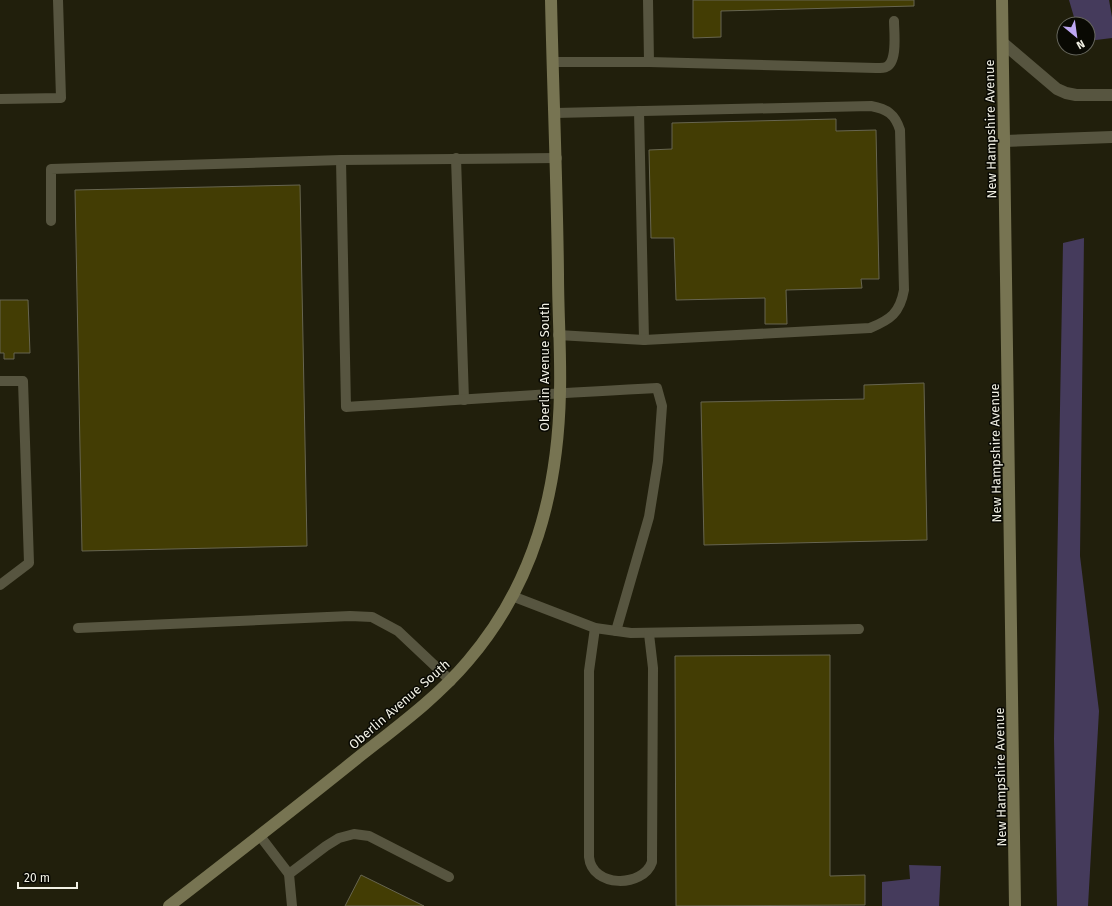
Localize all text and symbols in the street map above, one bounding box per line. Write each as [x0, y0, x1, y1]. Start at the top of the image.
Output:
north arrow [1056, 16, 1096, 56]
text: N [1074, 37, 1087, 52]
street label: New Hampshire Avenue [982, 59, 999, 199]
street label: Oberlin Avenue South [537, 303, 552, 431]
street label: New Hampshire Avenue [987, 383, 1004, 523]
street label: Oberlin Avenue South [346, 657, 453, 752]
street label: New Hampshire Avenue [992, 707, 1009, 847]
scale bar [18, 864, 77, 890]
text: 20 m [24, 871, 50, 885]

